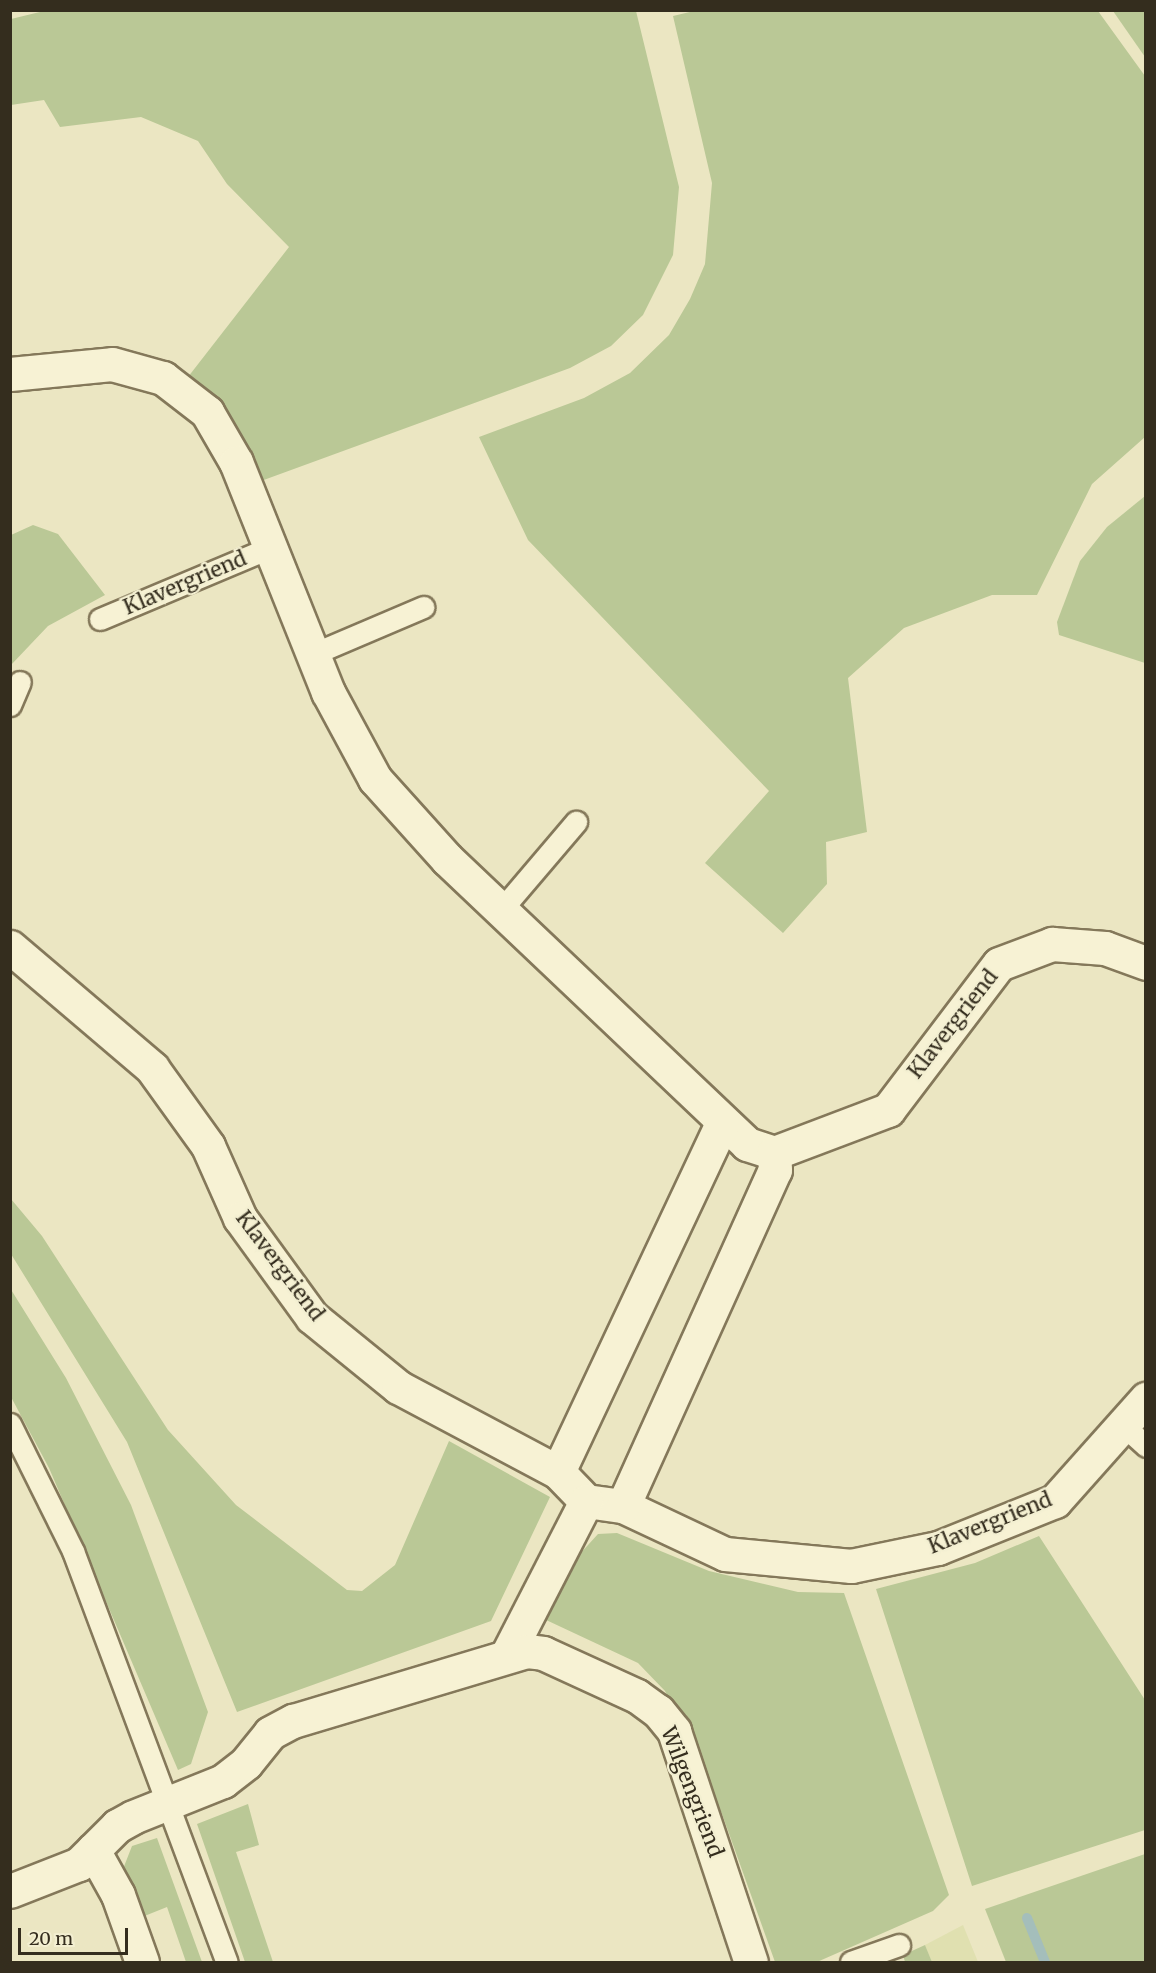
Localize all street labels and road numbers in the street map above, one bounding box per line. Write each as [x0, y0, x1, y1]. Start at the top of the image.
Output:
street label: Klavergriend [120, 546, 250, 620]
street label: Klavergriend [903, 965, 1003, 1083]
street label: Klavergriend [230, 1206, 330, 1326]
street label: Klavergriend [924, 1487, 1056, 1559]
street label: Wilgengriend [656, 1723, 728, 1861]

